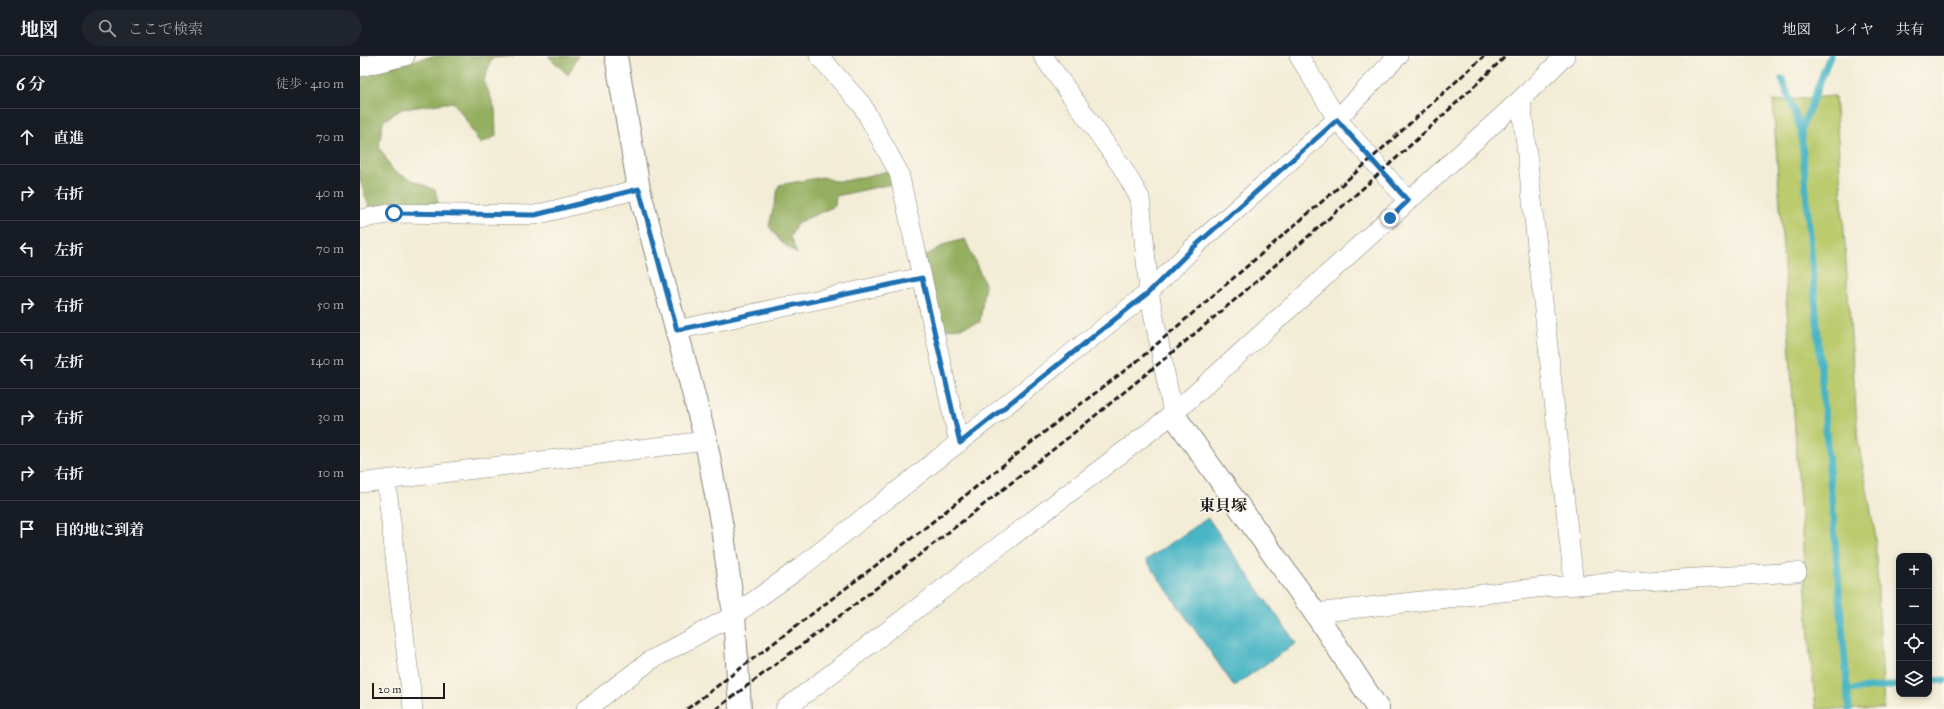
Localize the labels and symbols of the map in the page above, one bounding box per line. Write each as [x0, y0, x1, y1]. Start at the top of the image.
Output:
route start [385, 204, 403, 222]
route end [1381, 209, 1399, 227]
district label: 東貝塚 [1199, 496, 1247, 515]
scale bar [372, 681, 445, 700]

